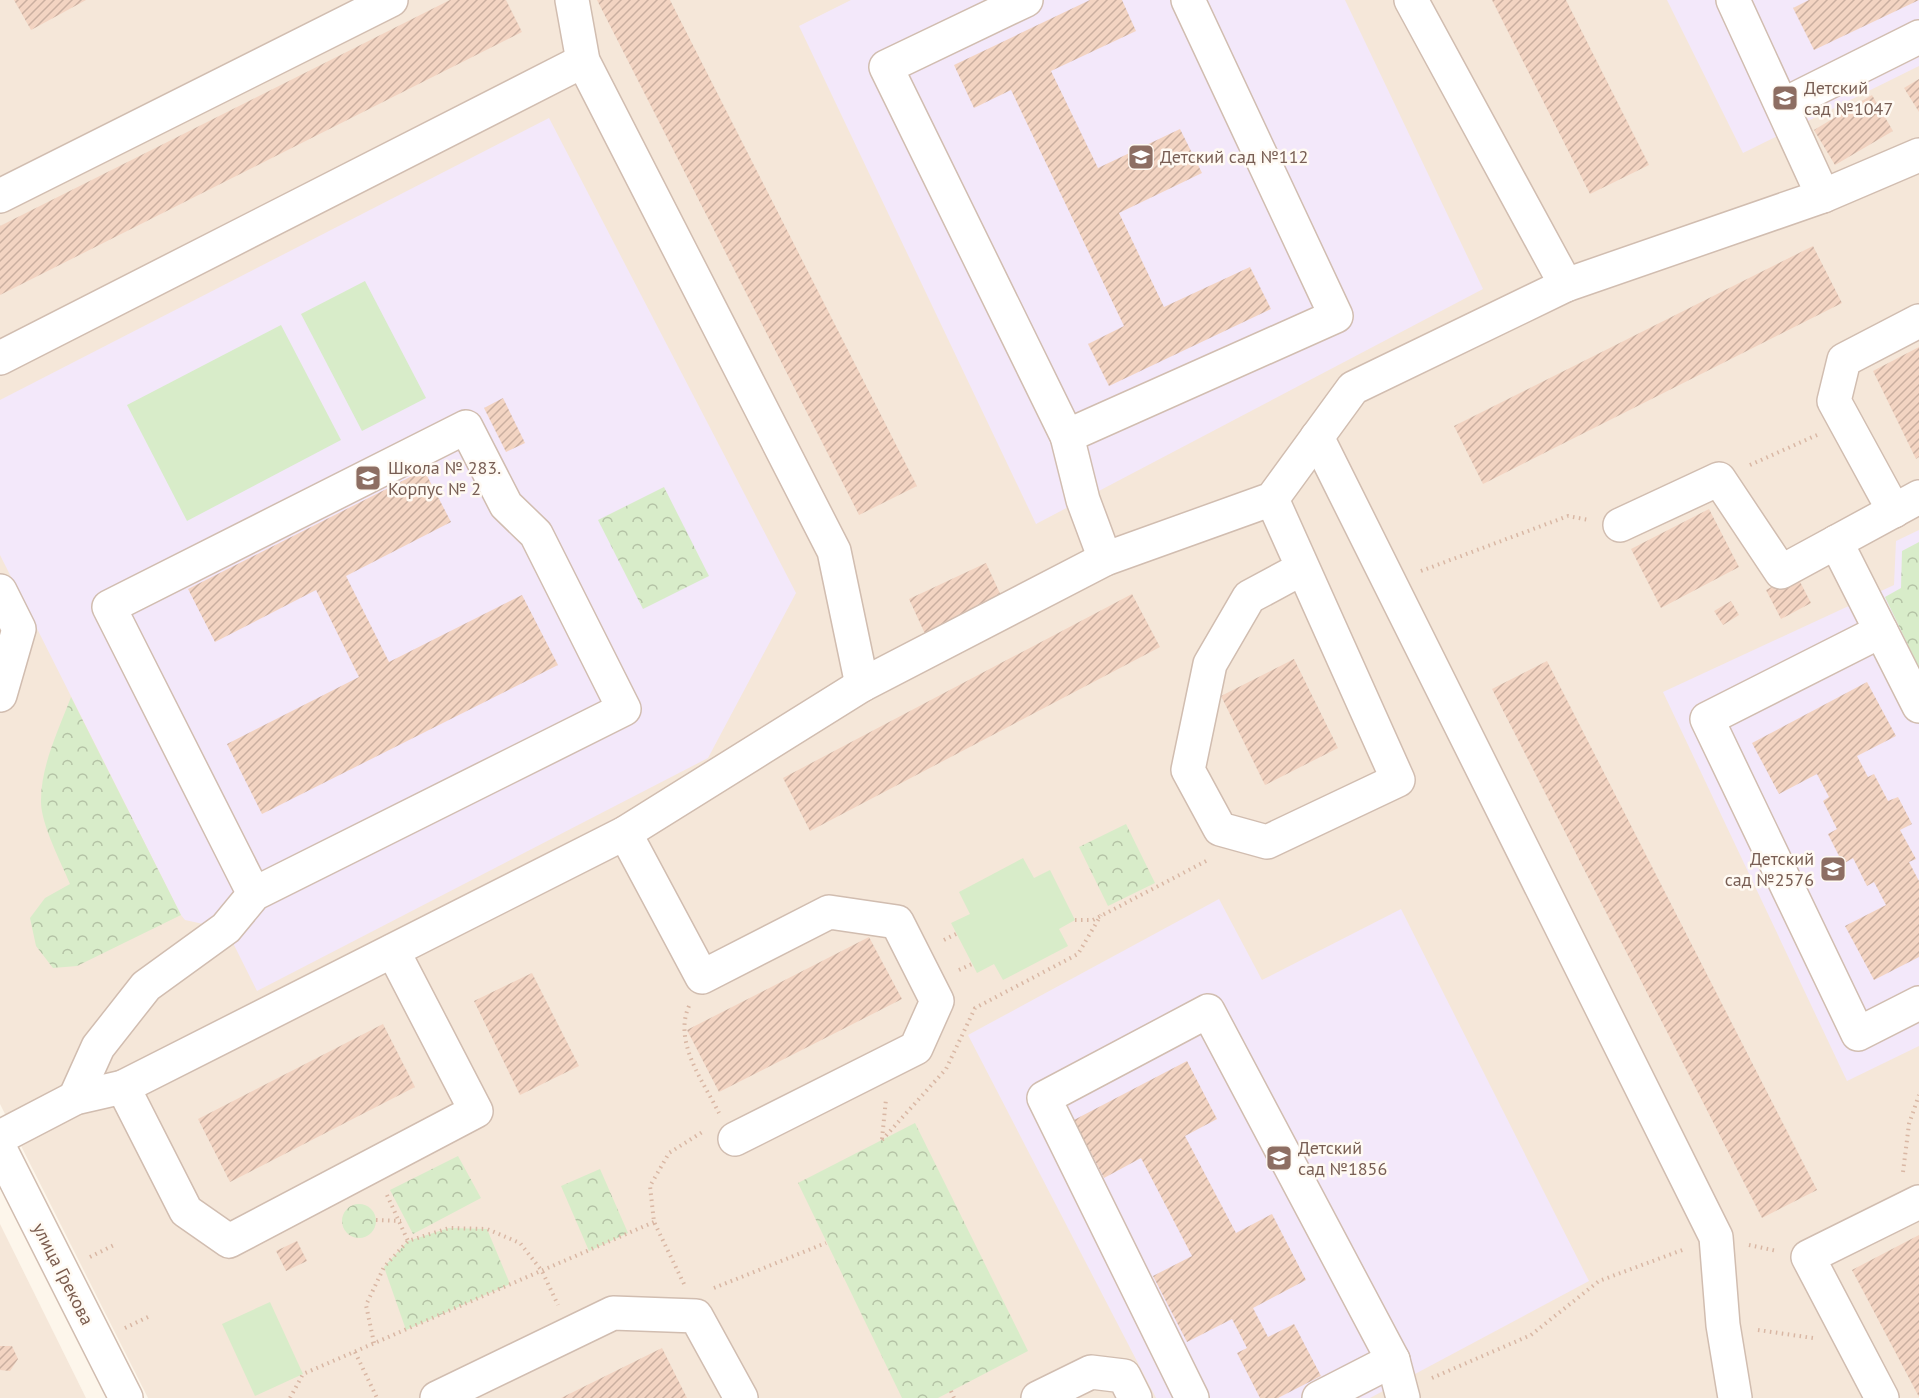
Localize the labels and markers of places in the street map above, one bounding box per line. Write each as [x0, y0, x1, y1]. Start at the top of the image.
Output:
place label: Детский сад №1047 [1804, 76, 1893, 120]
school or university icon: Детский сад №1047 [1770, 83, 1800, 113]
school or university icon: Детский сад №112 [1126, 142, 1156, 172]
place label: Детский сад №112 [1160, 145, 1308, 168]
place label: Школа № 283. Корпус № 2 [388, 456, 501, 500]
school or university icon: Школа № 283. Корпус № 2 [353, 463, 383, 493]
place label: Детский сад №2576 [1725, 847, 1814, 891]
school or university icon: Детский сад №2576 [1818, 854, 1848, 884]
place label: Детский сад №1856 [1298, 1136, 1387, 1180]
school or university icon: Детский сад №1856 [1264, 1143, 1294, 1173]

